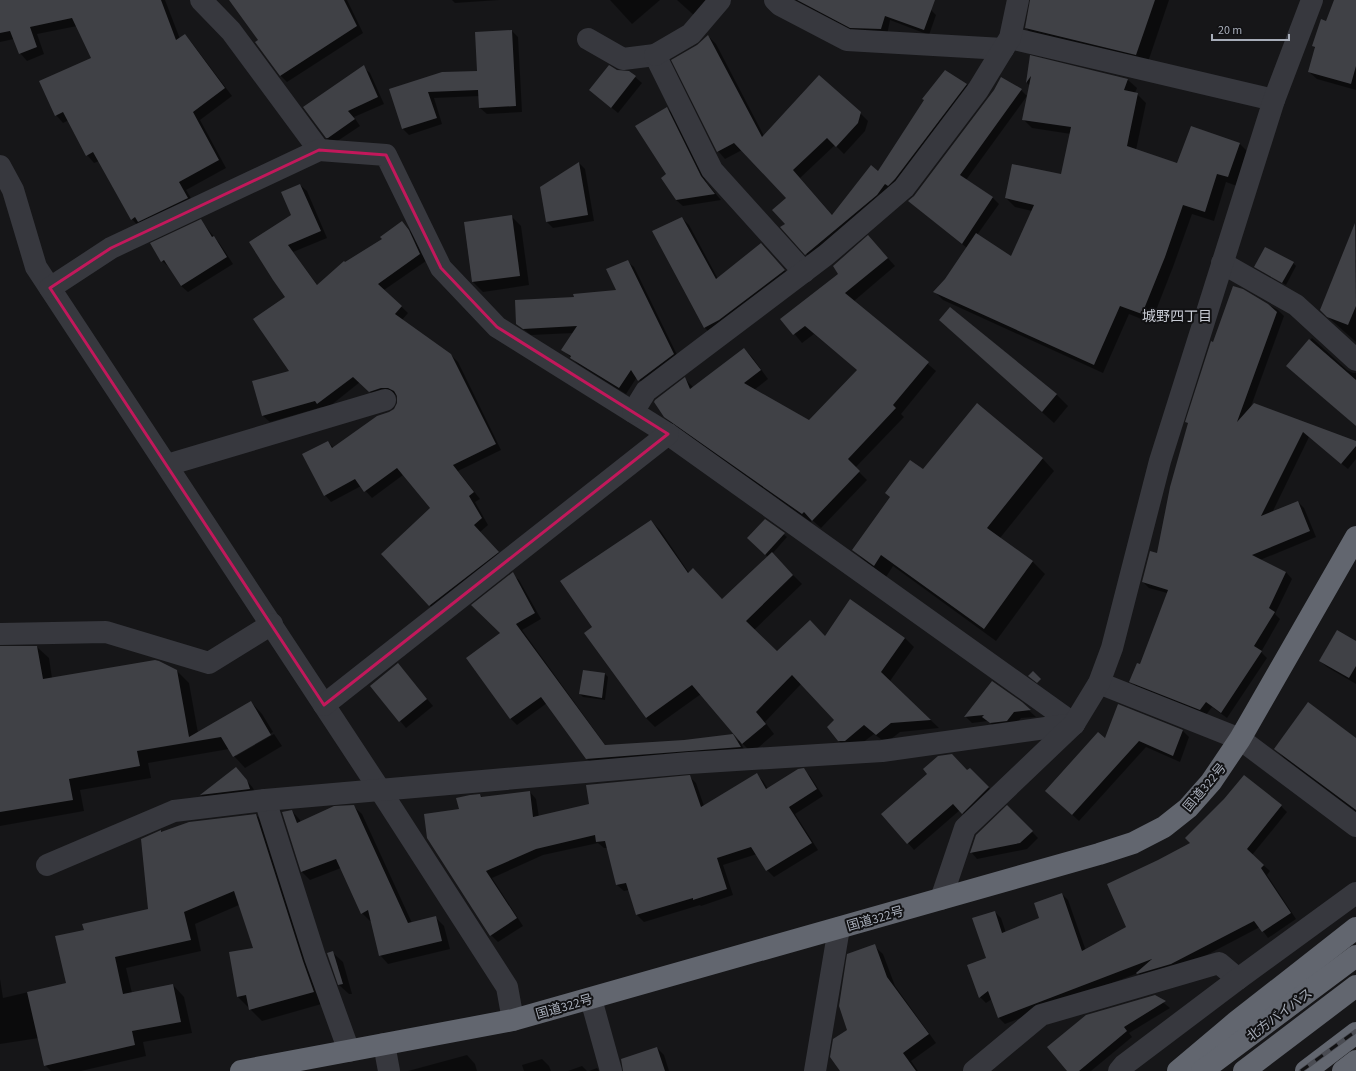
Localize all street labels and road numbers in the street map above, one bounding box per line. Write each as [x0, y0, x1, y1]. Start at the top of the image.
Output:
street label: 国道322号 [1179, 759, 1230, 816]
street label: 国道322号 [845, 902, 906, 936]
street label: 北方バイパス [1243, 984, 1316, 1045]
street label: 国道322号 [534, 990, 595, 1024]

